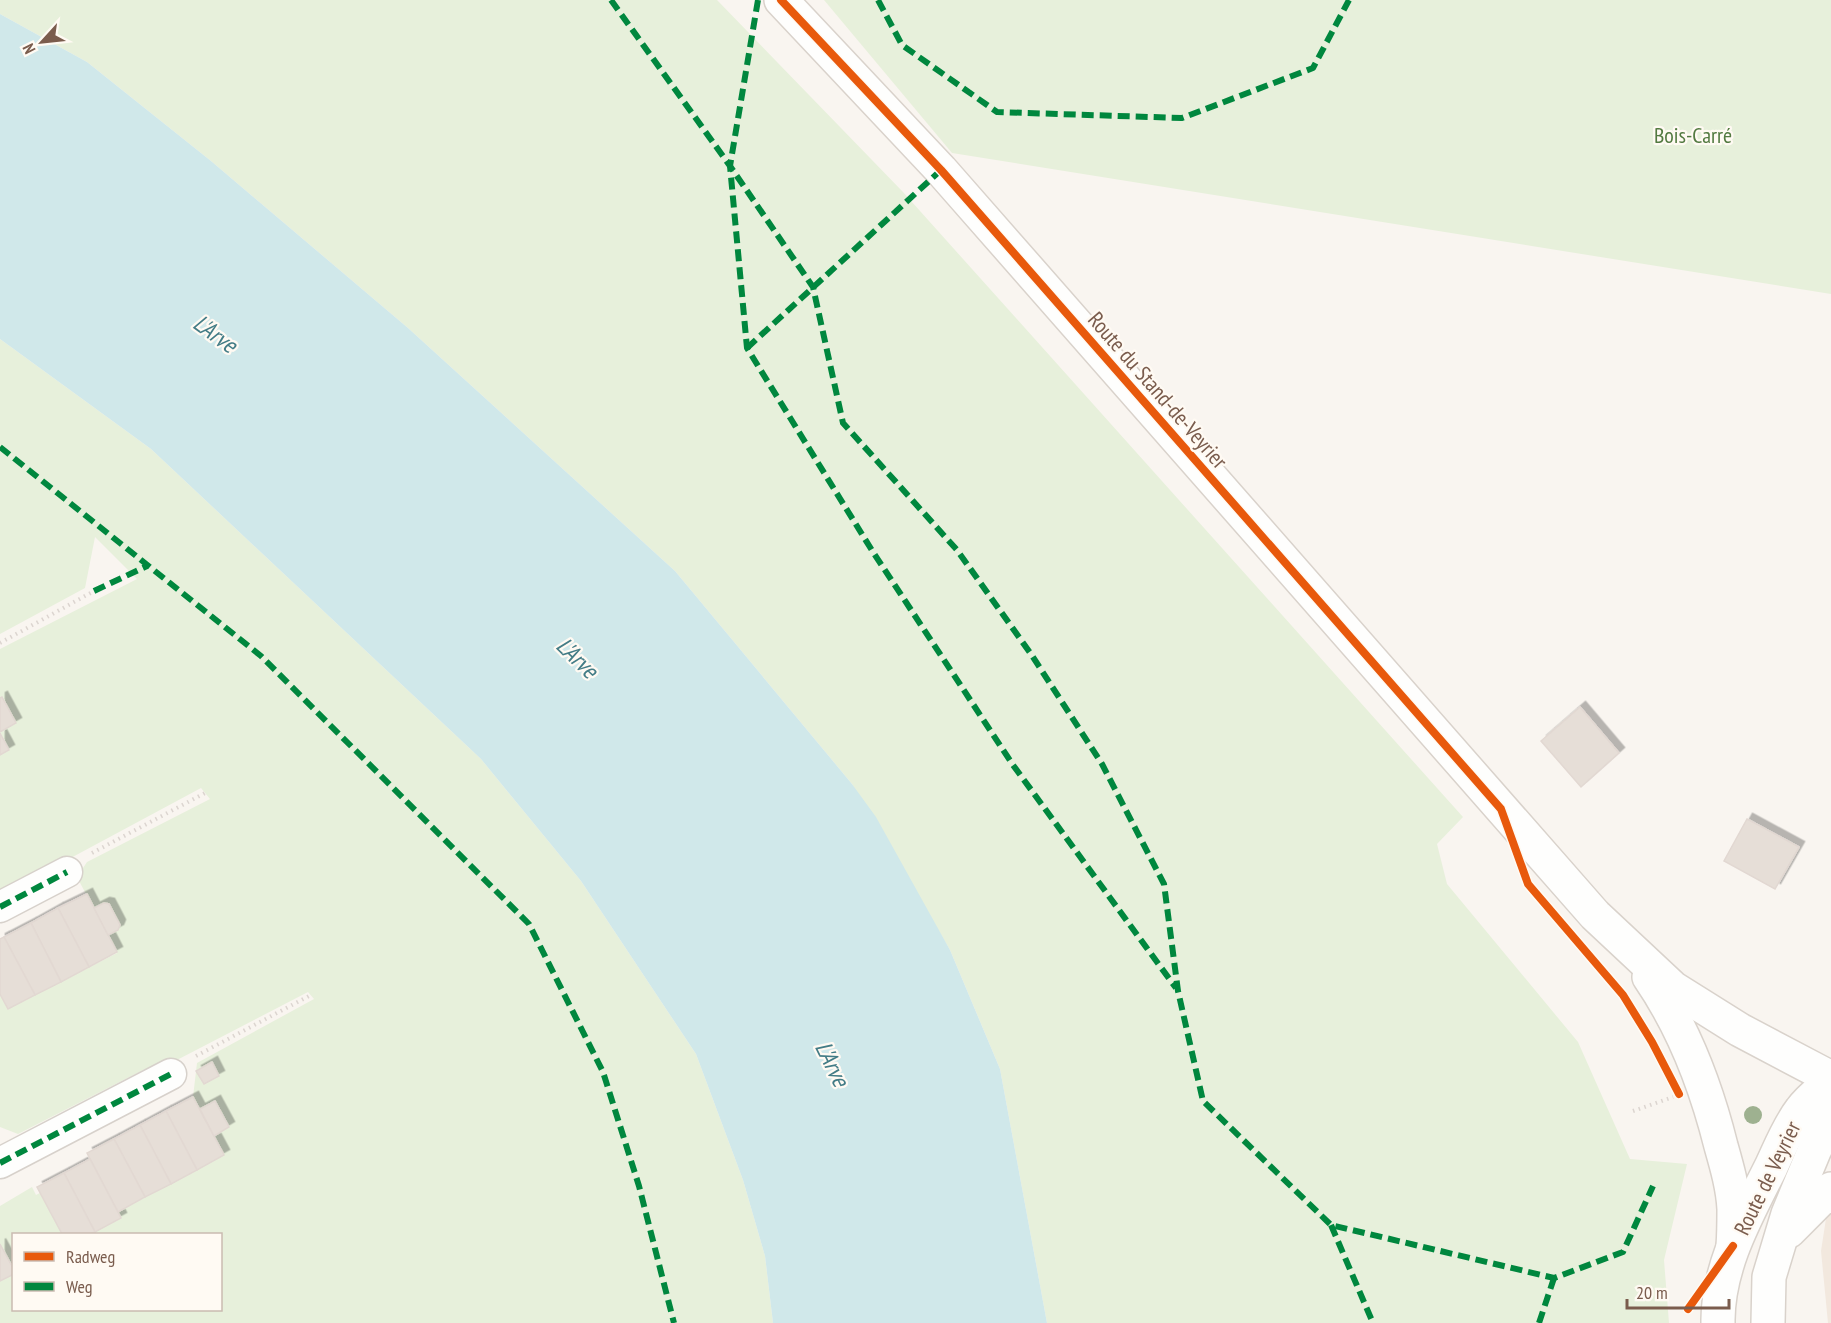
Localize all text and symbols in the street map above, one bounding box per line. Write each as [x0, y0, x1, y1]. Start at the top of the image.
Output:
north arrow [12, 12, 72, 72]
text: N [18, 40, 40, 57]
park label: Bois-Carré [1654, 121, 1732, 149]
street label: Route du Stand-de-Veyrier [1082, 306, 1234, 474]
water label: L'Arve [187, 307, 245, 361]
water label: L'Arve [550, 630, 606, 686]
water label: L'Arve [808, 1036, 858, 1093]
street label: Route de Veyrier [1727, 1117, 1807, 1239]
legend [12, 1233, 222, 1311]
text: Radweg [66, 1245, 115, 1268]
scale bar [1627, 1272, 1729, 1310]
text: Weg [66, 1275, 93, 1298]
text: 20 m [1636, 1281, 1668, 1304]

